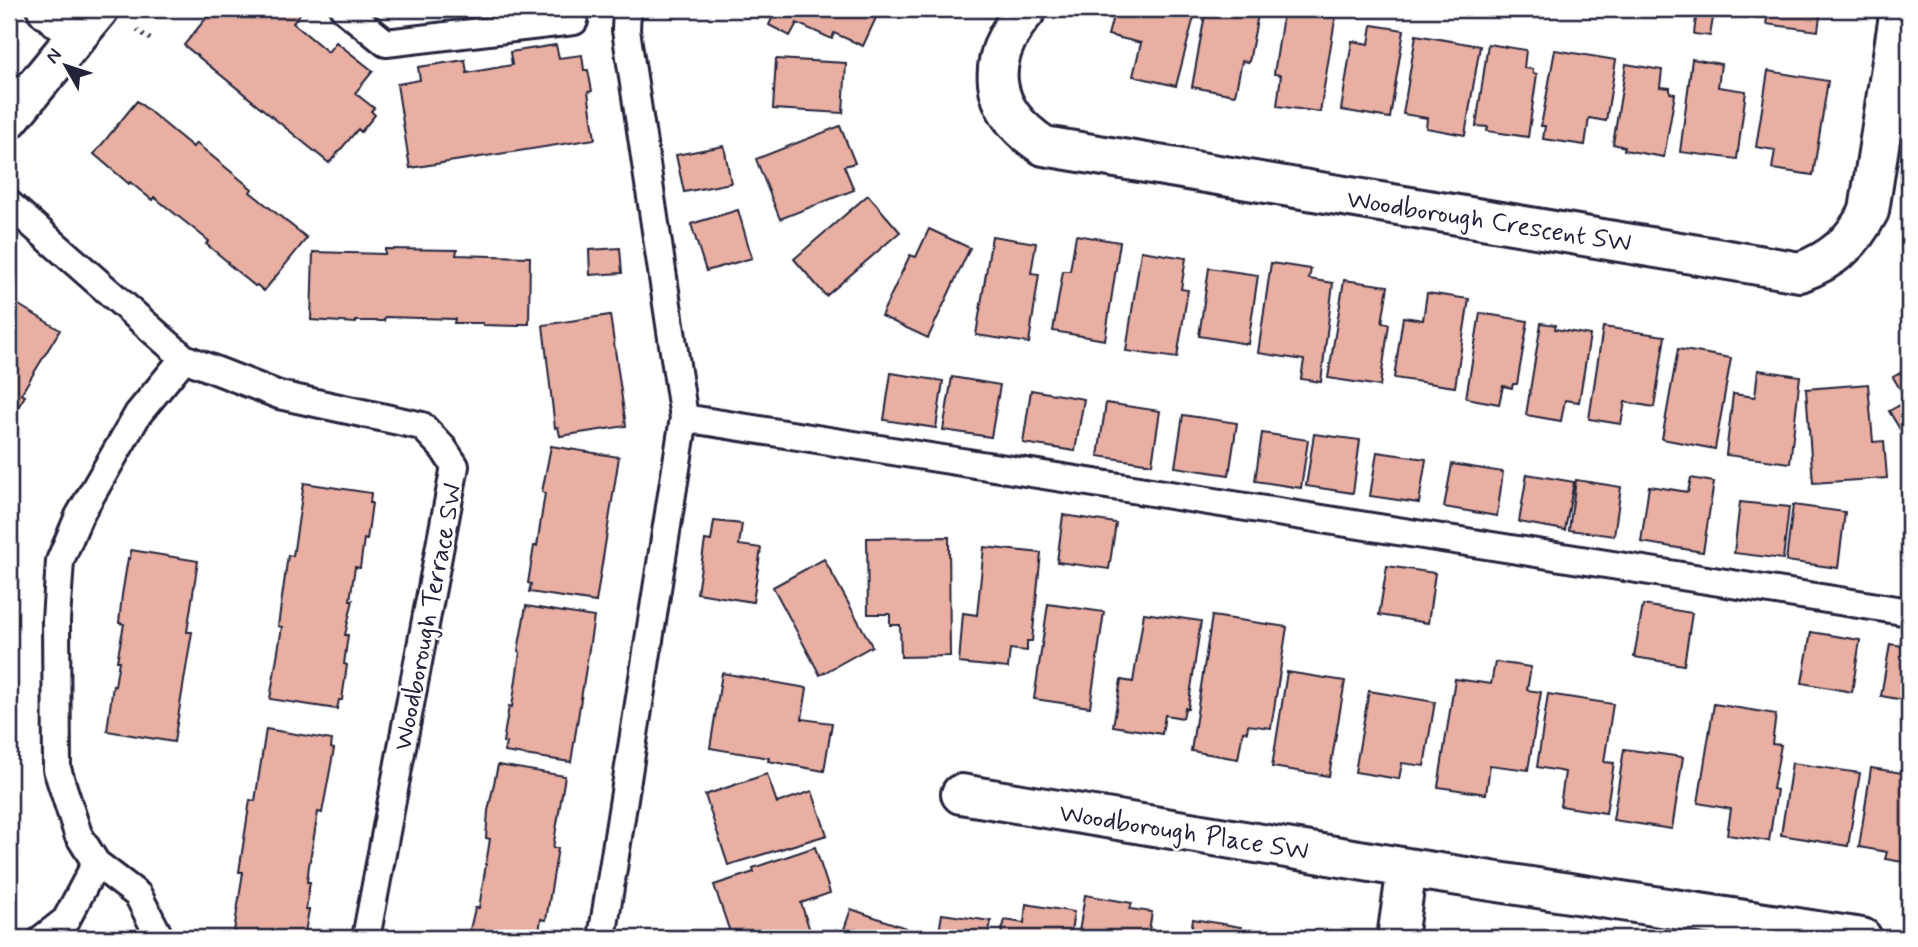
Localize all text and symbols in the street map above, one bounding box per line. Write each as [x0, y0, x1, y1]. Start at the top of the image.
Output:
north arrow [32, 32, 102, 102]
text: N [40, 43, 68, 69]
street label: Woodborough Crescent SW [1344, 183, 1633, 261]
street label: Woodborough Terrace SW [386, 481, 472, 754]
street label: Woodborough Place SW [1057, 796, 1311, 869]

